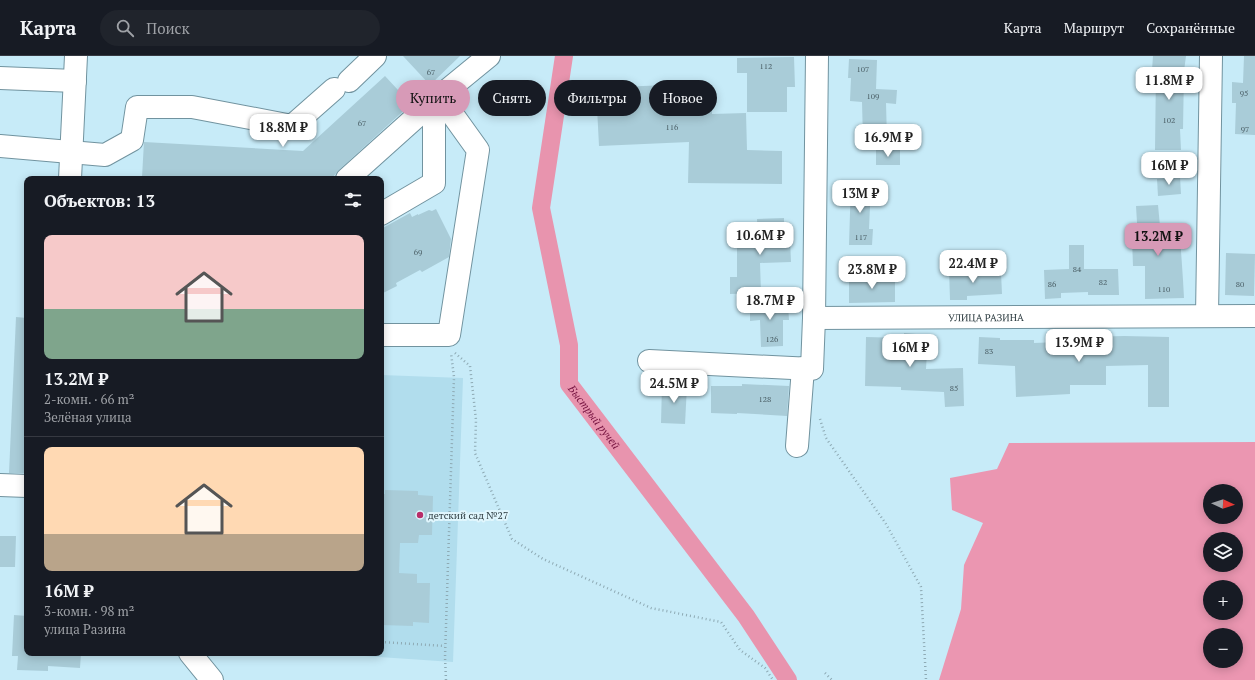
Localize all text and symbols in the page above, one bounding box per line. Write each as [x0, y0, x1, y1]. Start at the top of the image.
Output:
search box [100, 10, 380, 46]
text: Карта [20, 15, 76, 40]
icon: search [114, 17, 136, 39]
text: Поиск [146, 18, 190, 38]
text: Карта [1004, 18, 1042, 37]
text: Маршрут [1064, 18, 1124, 37]
text: Сохранённые [1146, 18, 1235, 37]
house number: 112 [760, 61, 772, 71]
house number: 107 [857, 64, 869, 74]
house number: 67 [427, 67, 435, 77]
pin: 11.8M ₽ [1132, 67, 1206, 101]
text: 11.8M ₽ [1145, 71, 1193, 89]
chip: Купить [396, 80, 470, 116]
chip: Снять [478, 80, 546, 116]
chip: Фильтры [554, 80, 641, 116]
chip: Новое [649, 80, 717, 116]
house number: 95 [1240, 88, 1248, 98]
house number: 109 [867, 91, 879, 101]
pin: 18.8M ₽ [246, 114, 320, 148]
house number: 102 [1163, 115, 1175, 125]
text: 18.8M ₽ [259, 118, 307, 136]
house number: 67 [358, 118, 366, 128]
house number: 116 [666, 122, 679, 132]
pin: 16.9M ₽ [851, 124, 925, 158]
house number: 97 [1241, 124, 1249, 134]
text: 16.9M ₽ [864, 128, 912, 146]
pin: 16M ₽ [1141, 152, 1197, 186]
text: 16M ₽ [1150, 156, 1188, 174]
pin: 13M ₽ [832, 180, 888, 214]
text: 13M ₽ [841, 184, 879, 202]
text: Объектов: 13 [44, 189, 155, 212]
icon: filters [342, 189, 364, 211]
pin: 10.6M ₽ [723, 222, 797, 256]
pin: 13.2M ₽ [1121, 223, 1195, 257]
text: 10.6M ₽ [736, 226, 784, 244]
text: 13.2M ₽ [1134, 227, 1182, 245]
house number: 117 [855, 232, 867, 242]
house number: 69 [414, 247, 422, 257]
pin: 22.4M ₽ [936, 250, 1010, 284]
text: 22.4M ₽ [949, 254, 997, 272]
pin: 23.8M ₽ [835, 256, 909, 290]
text: 23.8M ₽ [848, 260, 896, 278]
icon: home [168, 261, 240, 333]
house number: 84 [1073, 264, 1082, 274]
house number: 82 [1099, 277, 1107, 287]
house number: 86 [1048, 279, 1057, 289]
house number: 80 [1236, 279, 1244, 289]
house number: 110 [1158, 284, 1170, 294]
pin: 18.7M ₽ [733, 287, 807, 321]
text: 18.7M ₽ [746, 291, 794, 309]
street label: УЛИЦА РАЗИНА [948, 311, 1024, 324]
pin: 13.9M ₽ [1042, 329, 1116, 363]
text: 13.9M ₽ [1055, 333, 1103, 351]
house number: 126 [766, 334, 779, 344]
pin: 16M ₽ [882, 334, 938, 368]
text: 16M ₽ [891, 338, 929, 356]
house number: 83 [985, 346, 993, 356]
text: 13.2M ₽ [44, 367, 108, 390]
pin: 24.5M ₽ [637, 370, 711, 404]
text: 24.5M ₽ [650, 374, 698, 392]
water label: Быстрый ручей [565, 381, 623, 452]
house number: 85 [950, 383, 958, 393]
text: 2-комн. · 66 m² [44, 390, 134, 408]
house number: 128 [759, 394, 771, 404]
text: Зелёная улица [44, 408, 132, 426]
icon: home [168, 473, 240, 545]
north arrow [1203, 484, 1243, 524]
map controls [1203, 484, 1243, 668]
place label: детский сад №27 [428, 509, 508, 522]
marker: детский сад №27 [415, 510, 425, 520]
button: layers [1203, 532, 1243, 572]
text: 16M ₽ [44, 579, 93, 602]
button: + [1203, 580, 1243, 620]
text: 3-комн. · 98 m² [44, 602, 134, 620]
text: улица Разина [44, 620, 126, 638]
button: − [1203, 628, 1243, 668]

